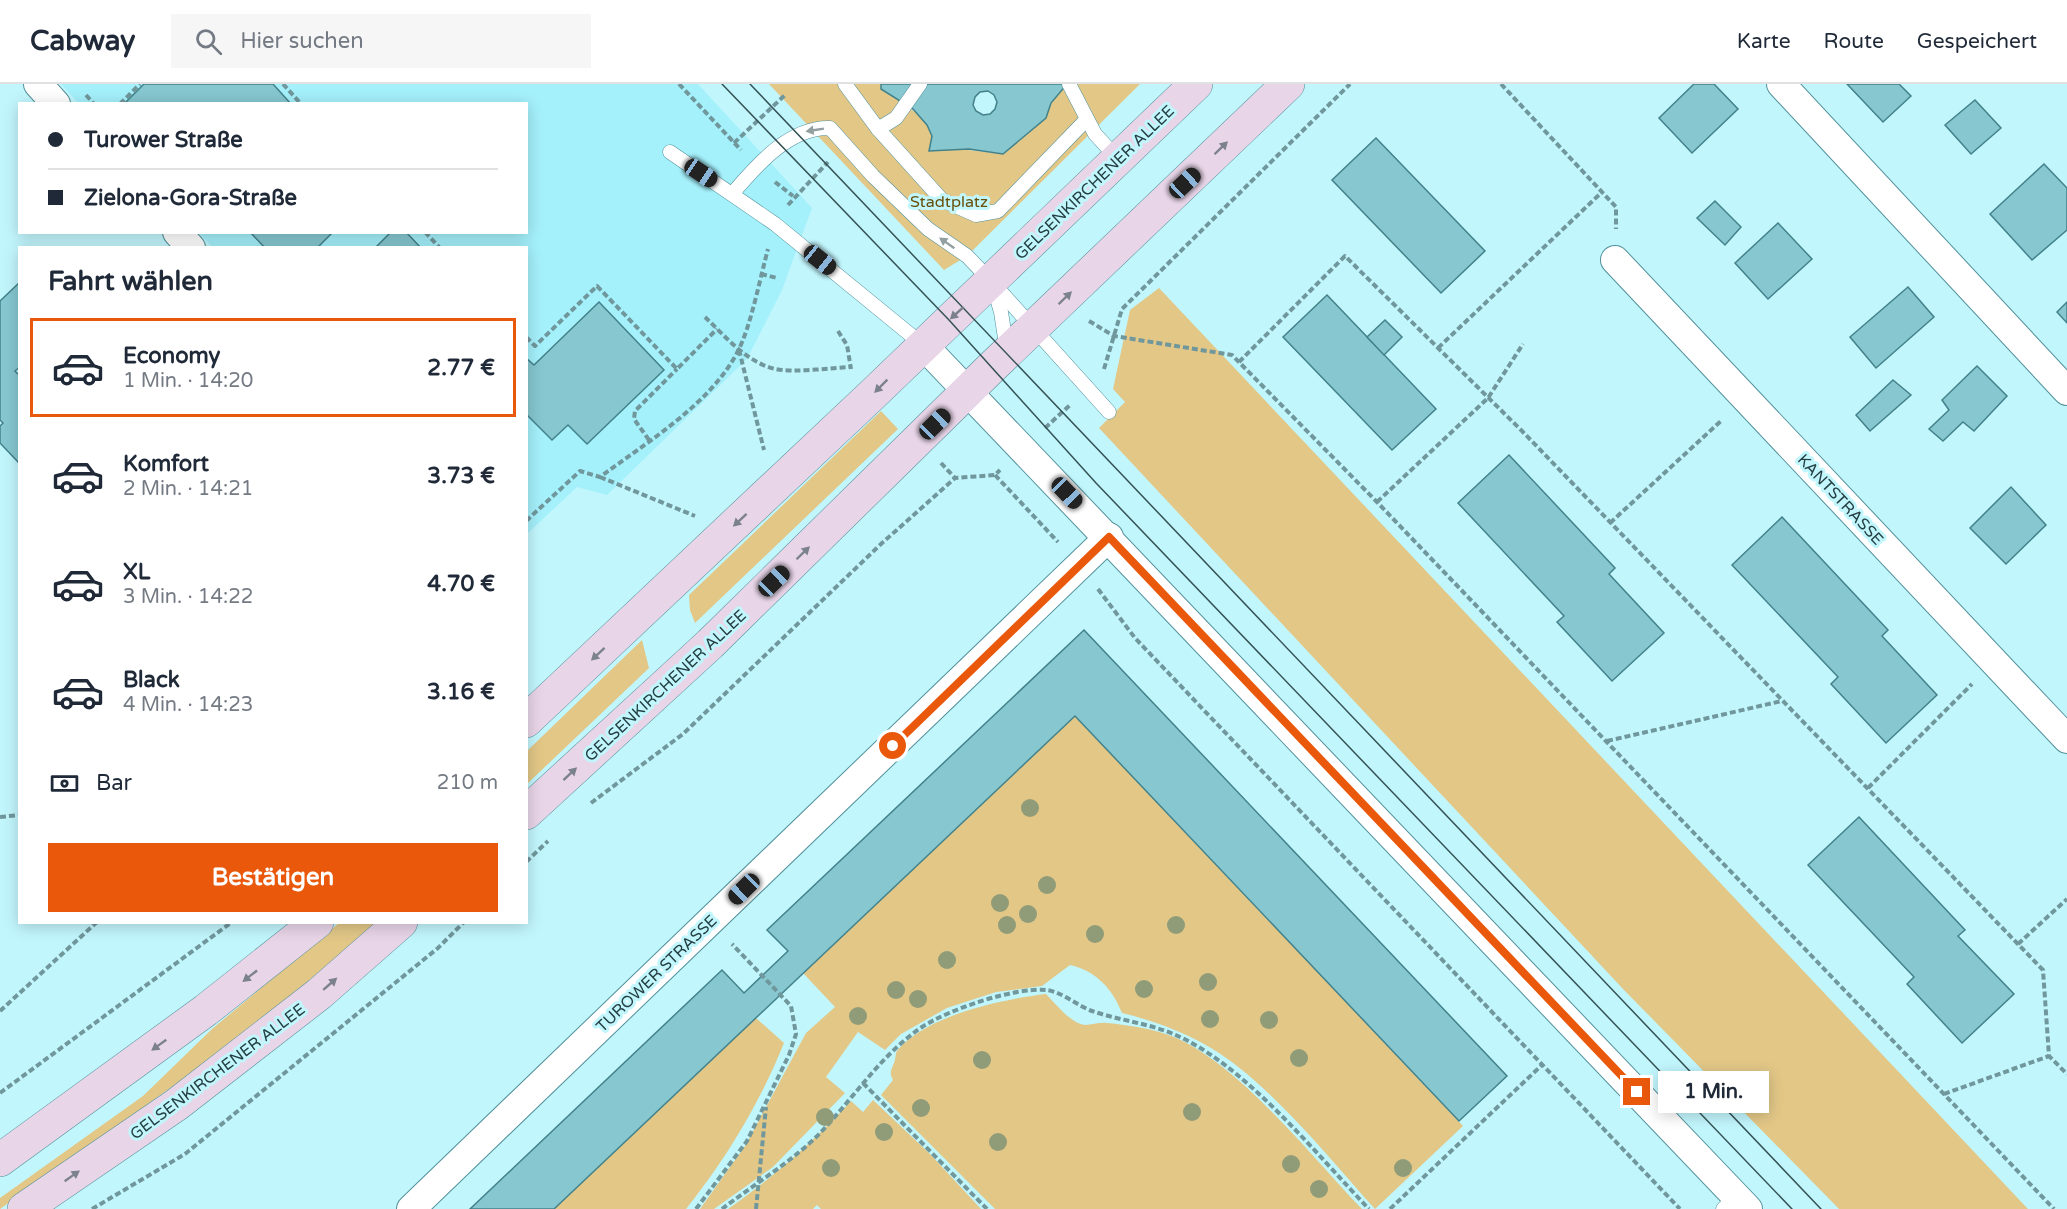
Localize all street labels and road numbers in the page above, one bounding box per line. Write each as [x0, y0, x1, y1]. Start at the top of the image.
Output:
street label: GELSENKIRCHENER ALLEE [1011, 101, 1179, 264]
street label: KANTSTRASSE [1793, 450, 1888, 549]
street label: GELSENKIRCHENER ALLEE [581, 605, 751, 766]
street label: TUROWER STRASSE [592, 911, 721, 1037]
street label: GELSENKIRCHENER ALLEE [126, 999, 309, 1144]

